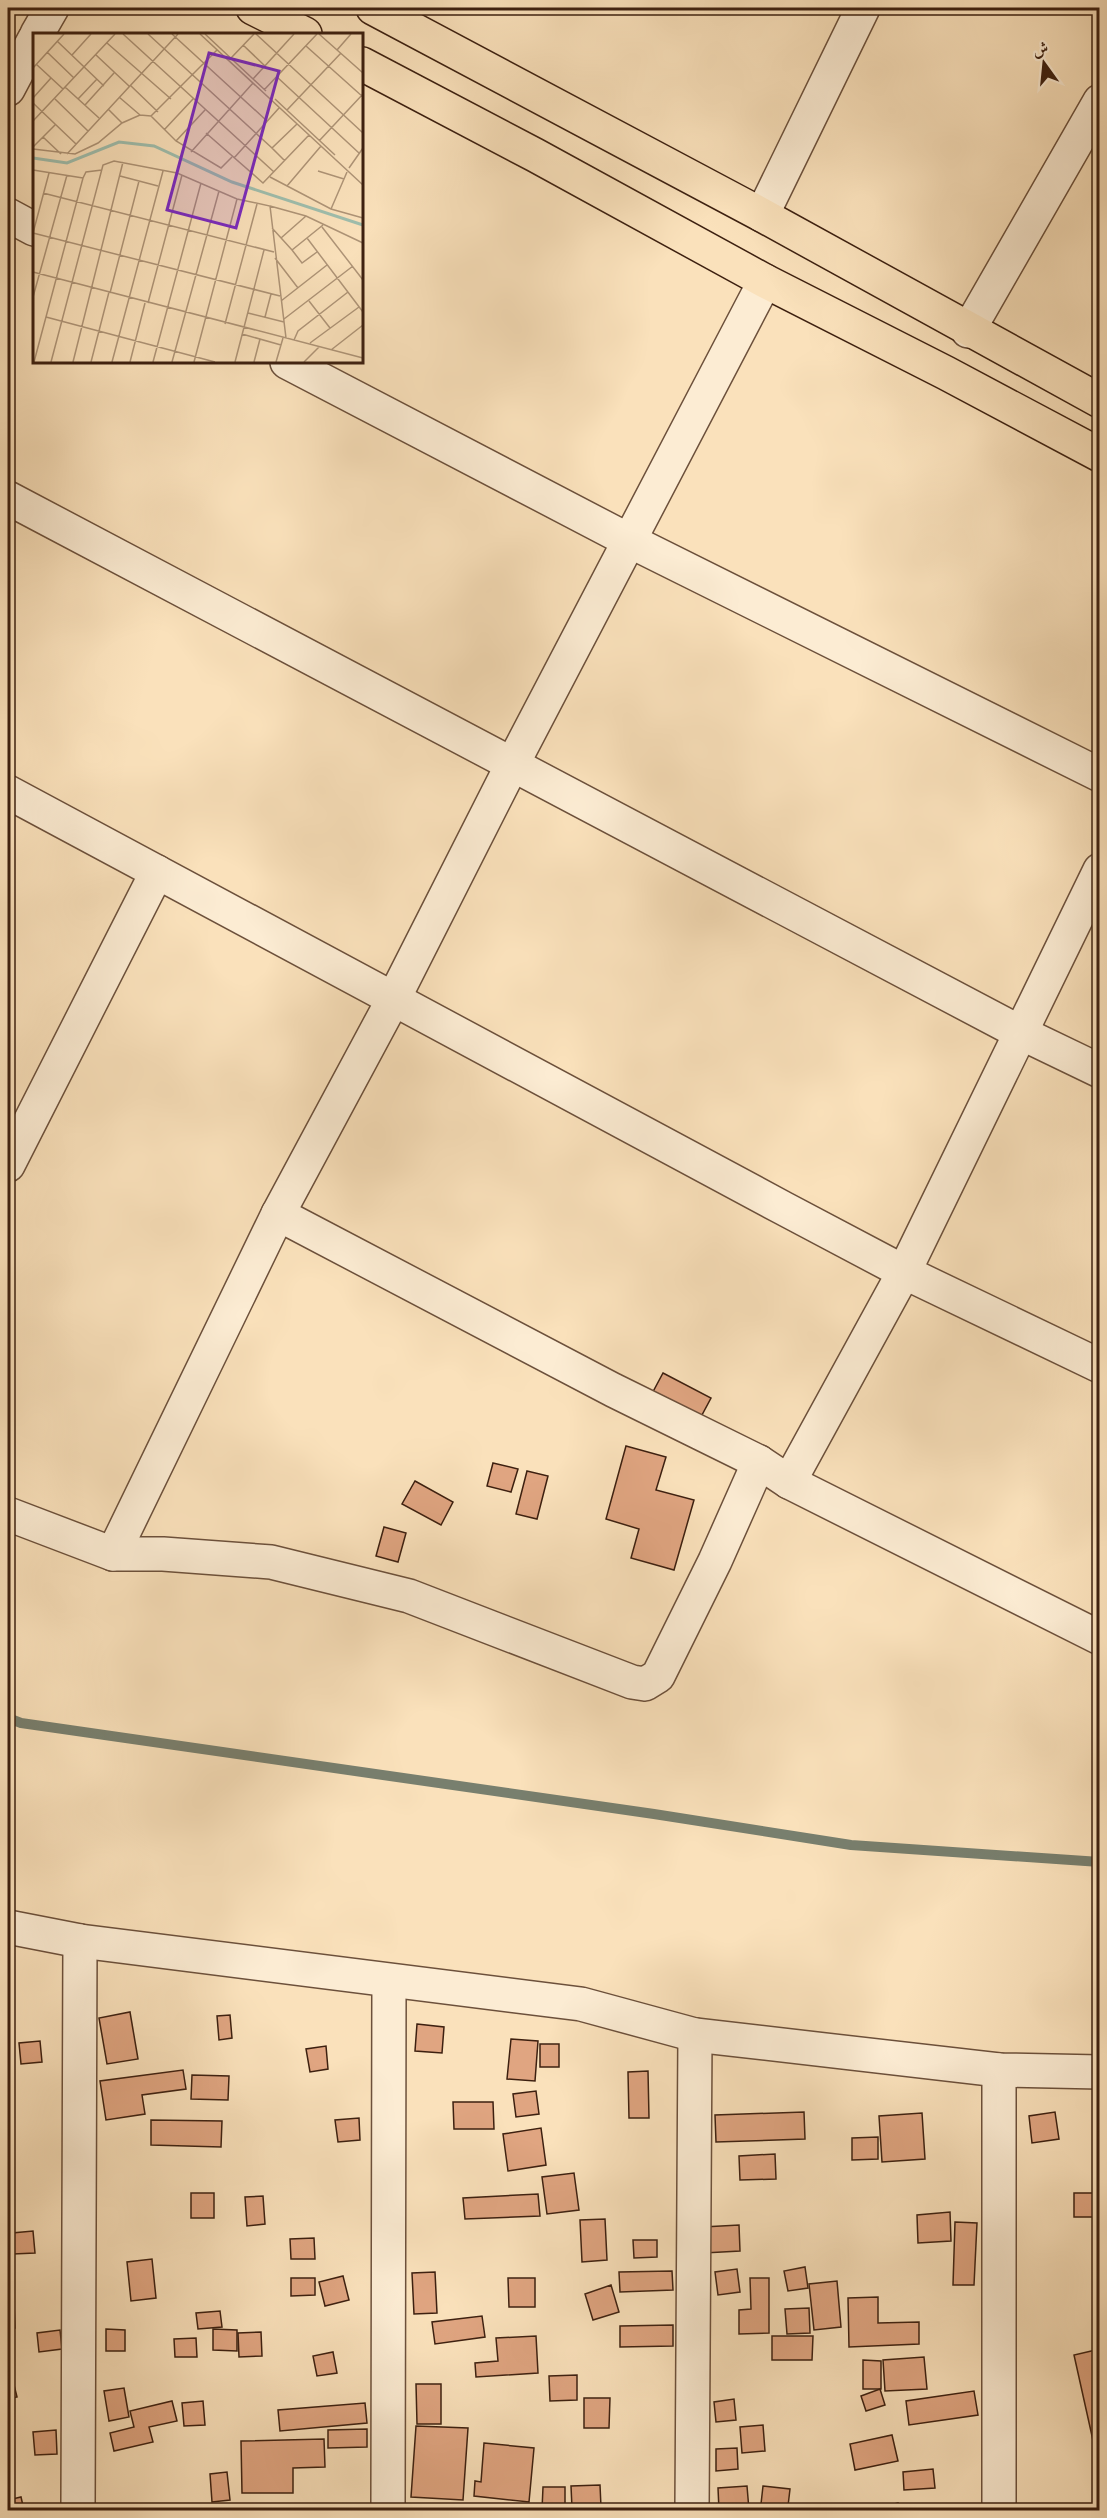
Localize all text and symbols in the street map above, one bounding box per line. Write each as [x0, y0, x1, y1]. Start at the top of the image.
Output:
inset map [33, 33, 363, 363]
north arrow [1014, 33, 1074, 93]
text: ش [1029, 35, 1051, 62]

